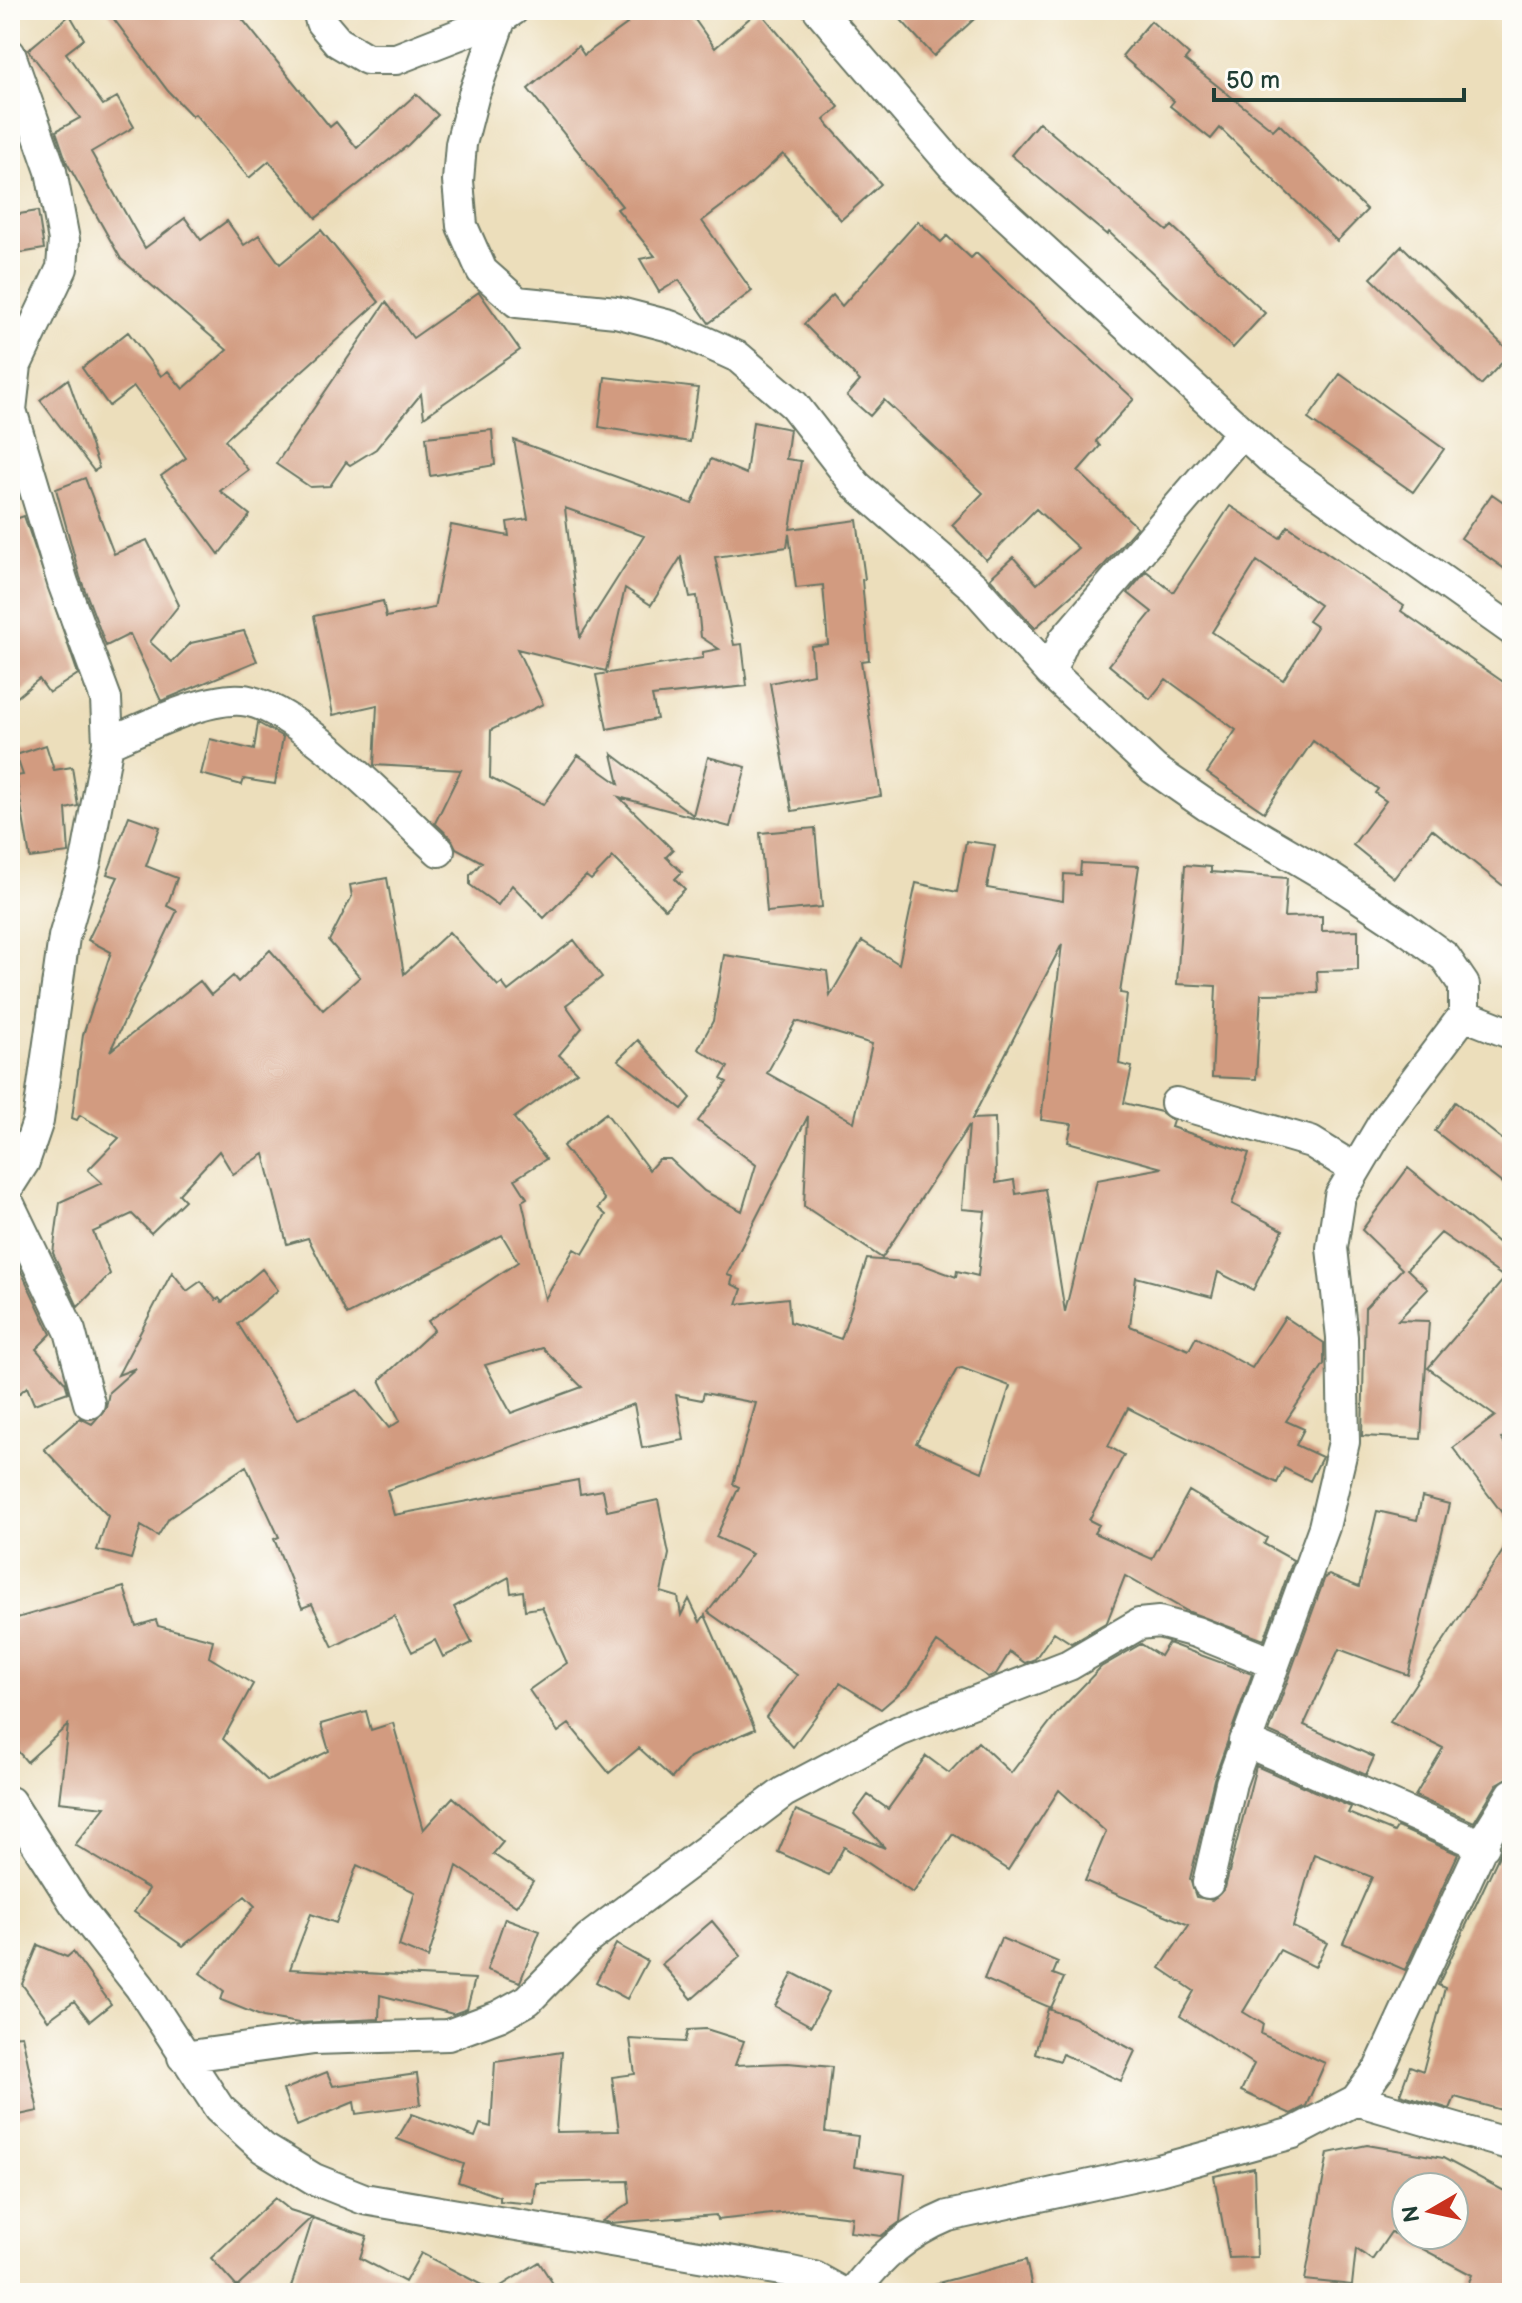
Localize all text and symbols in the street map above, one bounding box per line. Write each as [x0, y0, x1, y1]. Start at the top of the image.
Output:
scale bar [1214, 52, 1464, 102]
text: 50 m [1226, 66, 1280, 95]
north arrow [1390, 2171, 1470, 2251]
text: N [1397, 2204, 1426, 2224]

